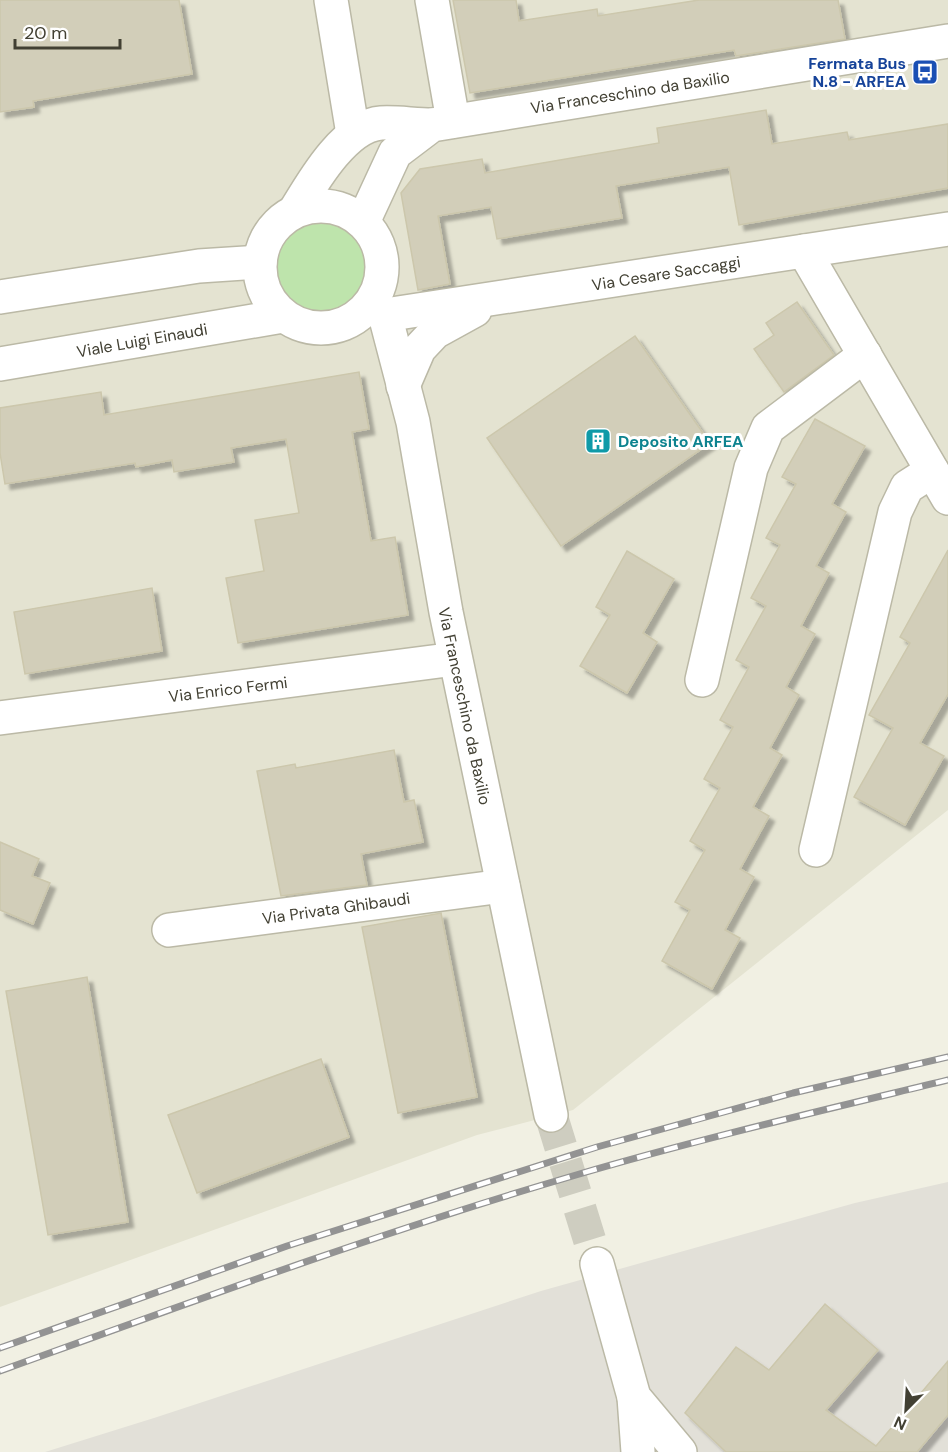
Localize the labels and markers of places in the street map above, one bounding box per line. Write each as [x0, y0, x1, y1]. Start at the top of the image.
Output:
place label: Fermata Bus N.8 - ARFEA [808, 53, 906, 92]
bus stop icon: Fermata Bus N.8 - ARFEA [910, 57, 940, 87]
building icon: Deposito ARFEA [583, 426, 613, 456]
place label: Deposito ARFEA [618, 431, 743, 452]

